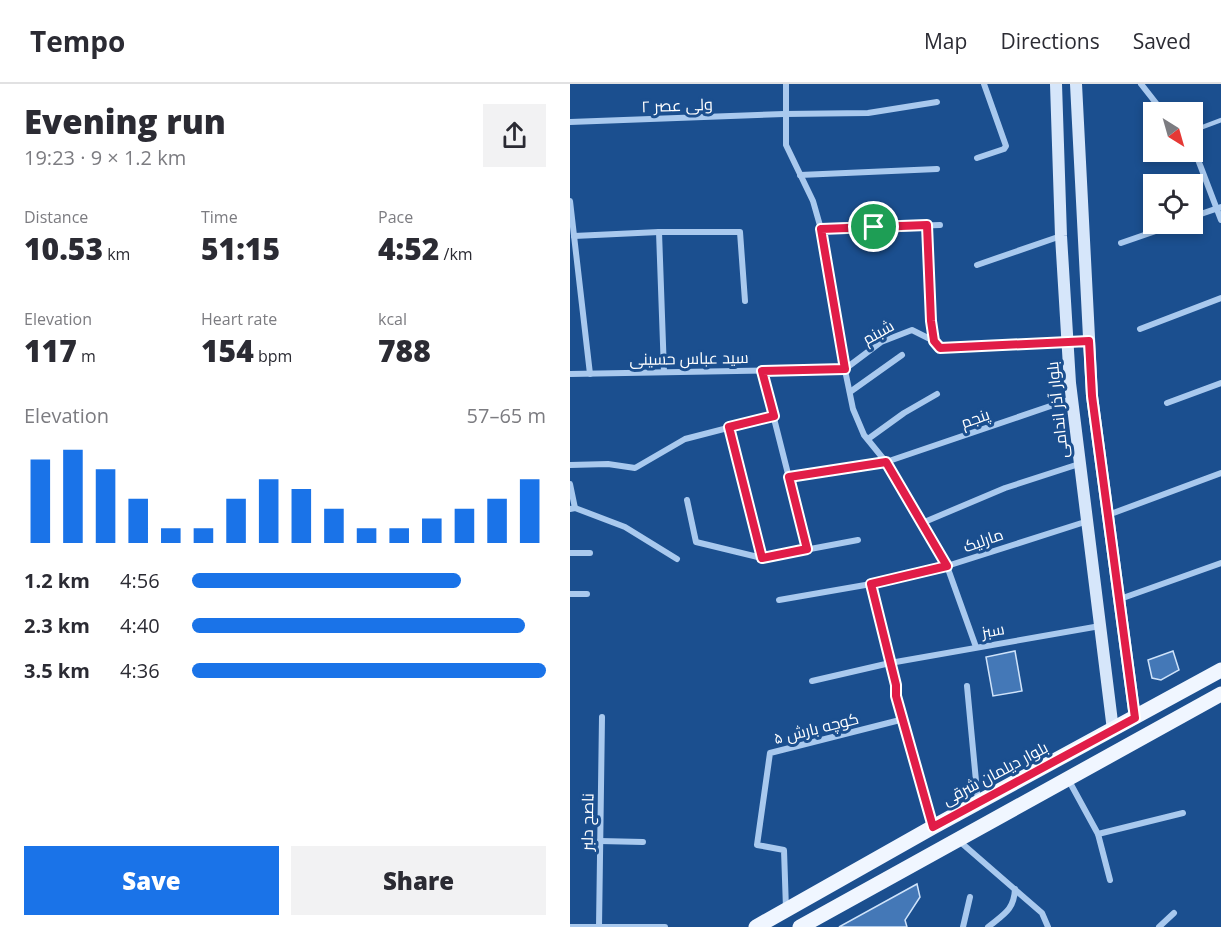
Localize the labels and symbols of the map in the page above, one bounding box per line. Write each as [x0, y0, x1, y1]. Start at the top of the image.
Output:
street label: ولی عصر ۲ [641, 93, 713, 117]
north arrow [1143, 102, 1203, 162]
pin [848, 201, 899, 252]
street label: شبنم [858, 314, 898, 351]
street label: سید عباس حسینی [629, 346, 749, 370]
street label: بلوار آذر اندامی [1041, 360, 1073, 460]
street label: پنجم [958, 403, 993, 434]
street label: مارلیک [960, 523, 1006, 557]
street label: سبز [979, 617, 1006, 643]
street label: کوچه بارش ۵ [771, 707, 861, 750]
street label: بلوار دیلمان شرقی [938, 736, 1052, 810]
street label: ناصح دلبر [575, 793, 600, 852]

